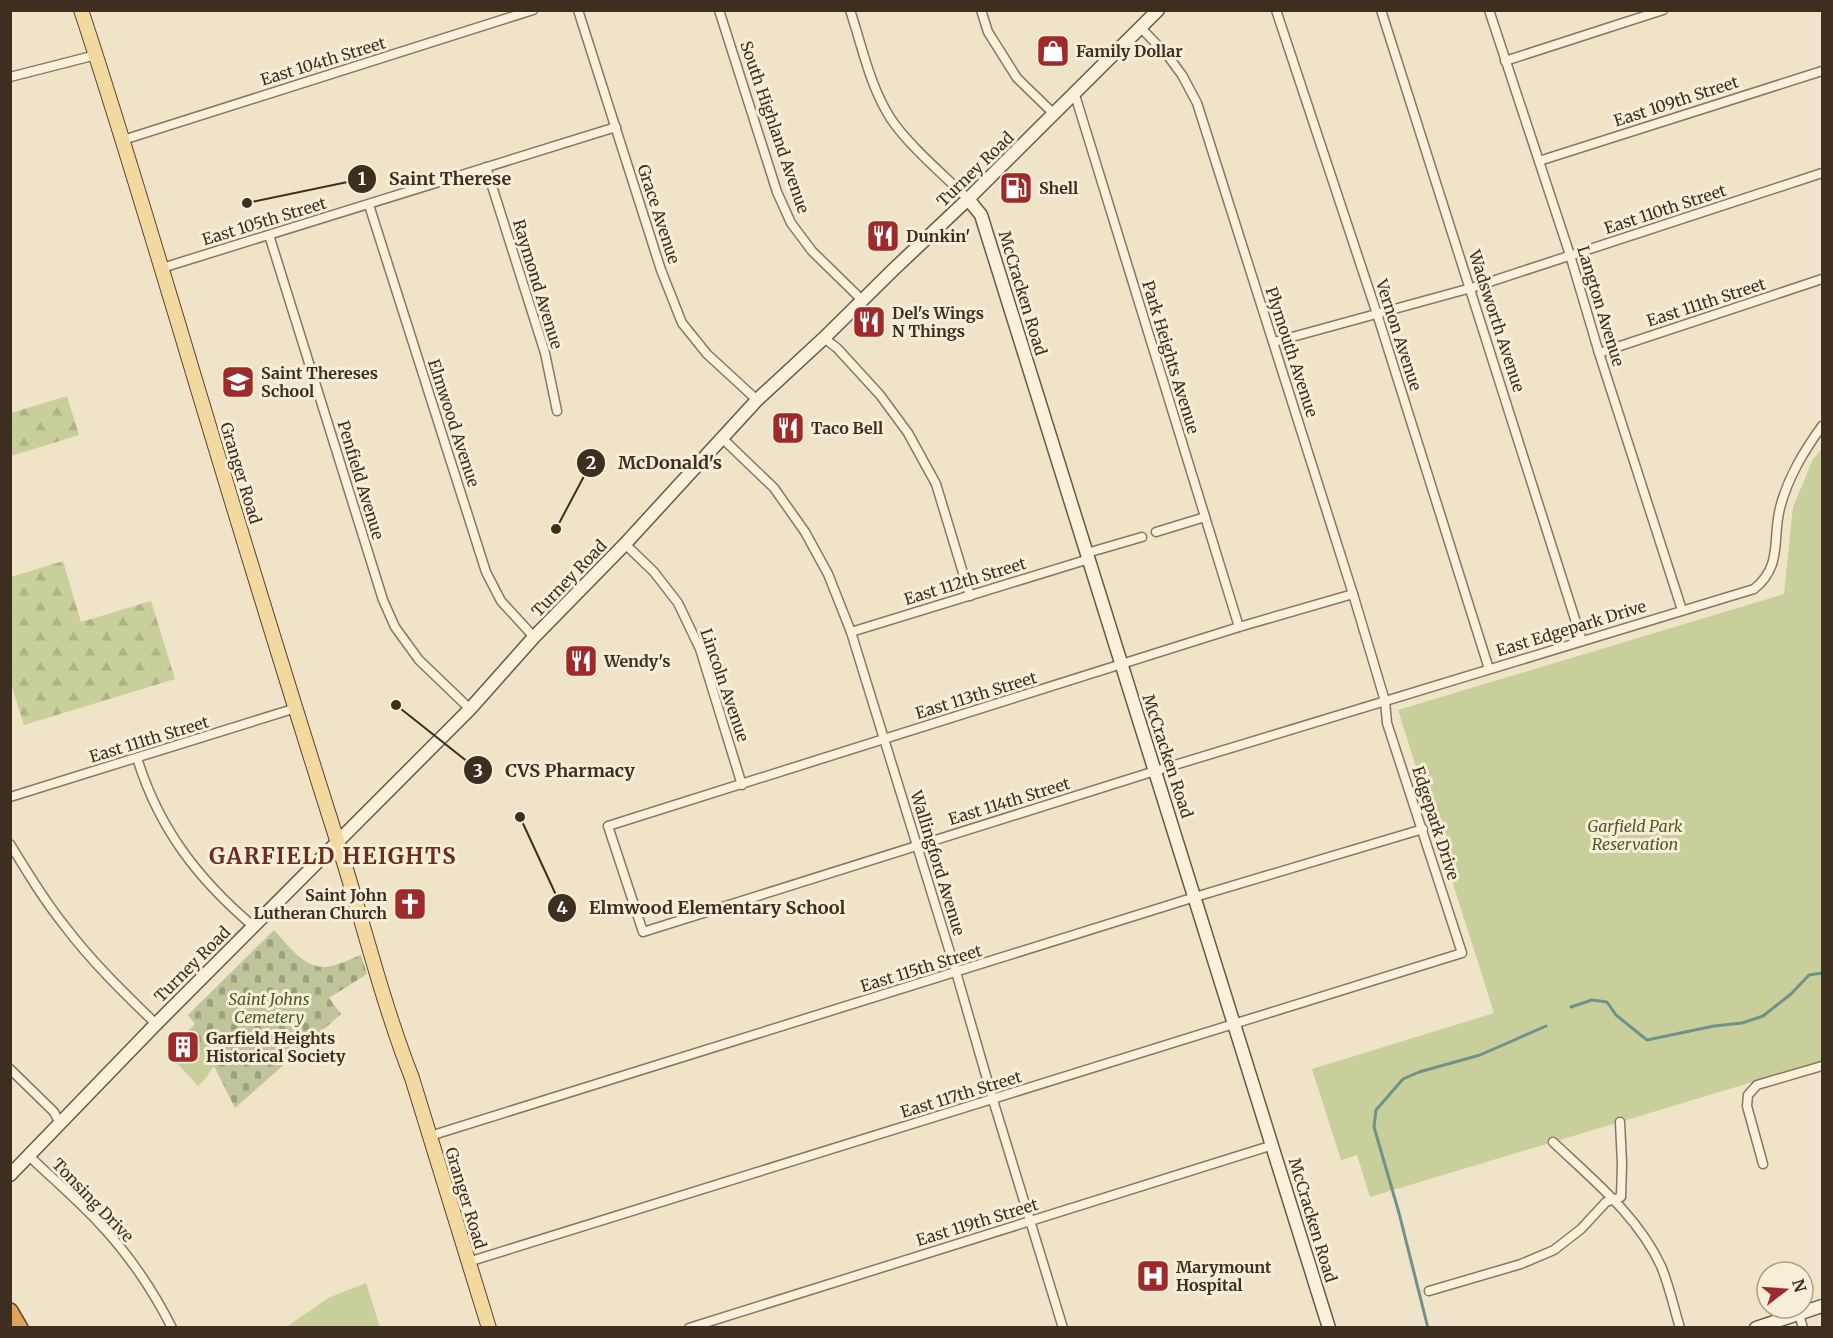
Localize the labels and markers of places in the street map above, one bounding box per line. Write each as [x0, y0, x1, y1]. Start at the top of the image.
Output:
shop icon: Family Dollar [1035, 33, 1071, 69]
place label: Family Dollar [1076, 41, 1183, 61]
callout: Saint Therese [347, 161, 523, 197]
fuel station icon: Shell [998, 170, 1034, 206]
place label: Shell [1039, 178, 1078, 198]
restaurant icon: Dunkin' [865, 218, 901, 254]
place label: Dunkin' [906, 226, 970, 246]
place label: Del's Wings N Things [892, 303, 984, 341]
restaurant icon: Del's Wings N Things [851, 304, 887, 340]
place label: Saint Thereses School [261, 363, 378, 401]
school or university icon: Saint Thereses School [220, 364, 256, 400]
restaurant icon: Taco Bell [770, 410, 806, 446]
place label: Taco Bell [811, 418, 883, 438]
callout: McDonald's [576, 445, 735, 481]
restaurant icon: Wendy's [563, 643, 599, 679]
place label: Wendy's [603, 651, 670, 671]
callout: CVS Pharmacy [463, 752, 647, 788]
place label: Saint John Lutheran Church [254, 885, 387, 923]
church icon: Saint John Lutheran Church [392, 886, 428, 922]
callout: Elmwood Elementary School [547, 890, 857, 926]
place label: Garfield Heights Historical Society [206, 1028, 346, 1066]
building icon: Garfield Heights Historical Society [165, 1029, 201, 1065]
place label: Marymount Hospital [1176, 1257, 1272, 1295]
hospital icon: Marymount Hospital [1135, 1258, 1171, 1294]

